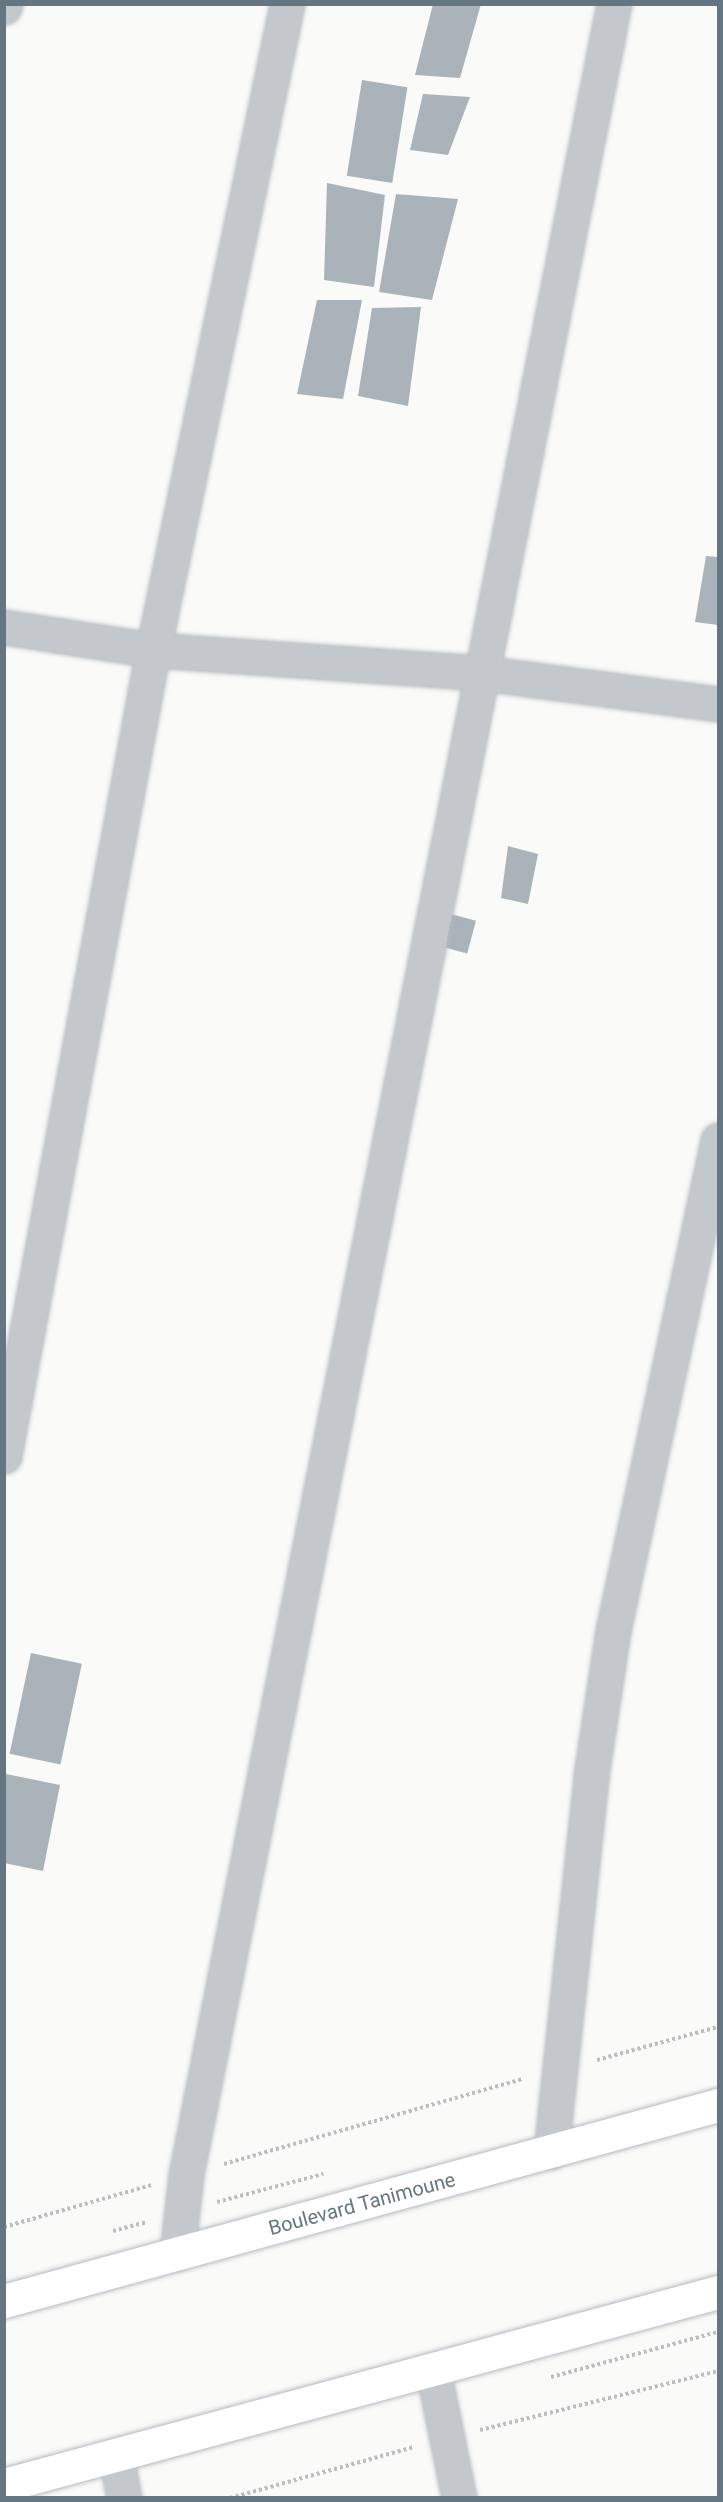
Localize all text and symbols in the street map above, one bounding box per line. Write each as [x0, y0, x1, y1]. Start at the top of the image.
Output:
street label: Boulevard Tanimoune [266, 2167, 458, 2241]

